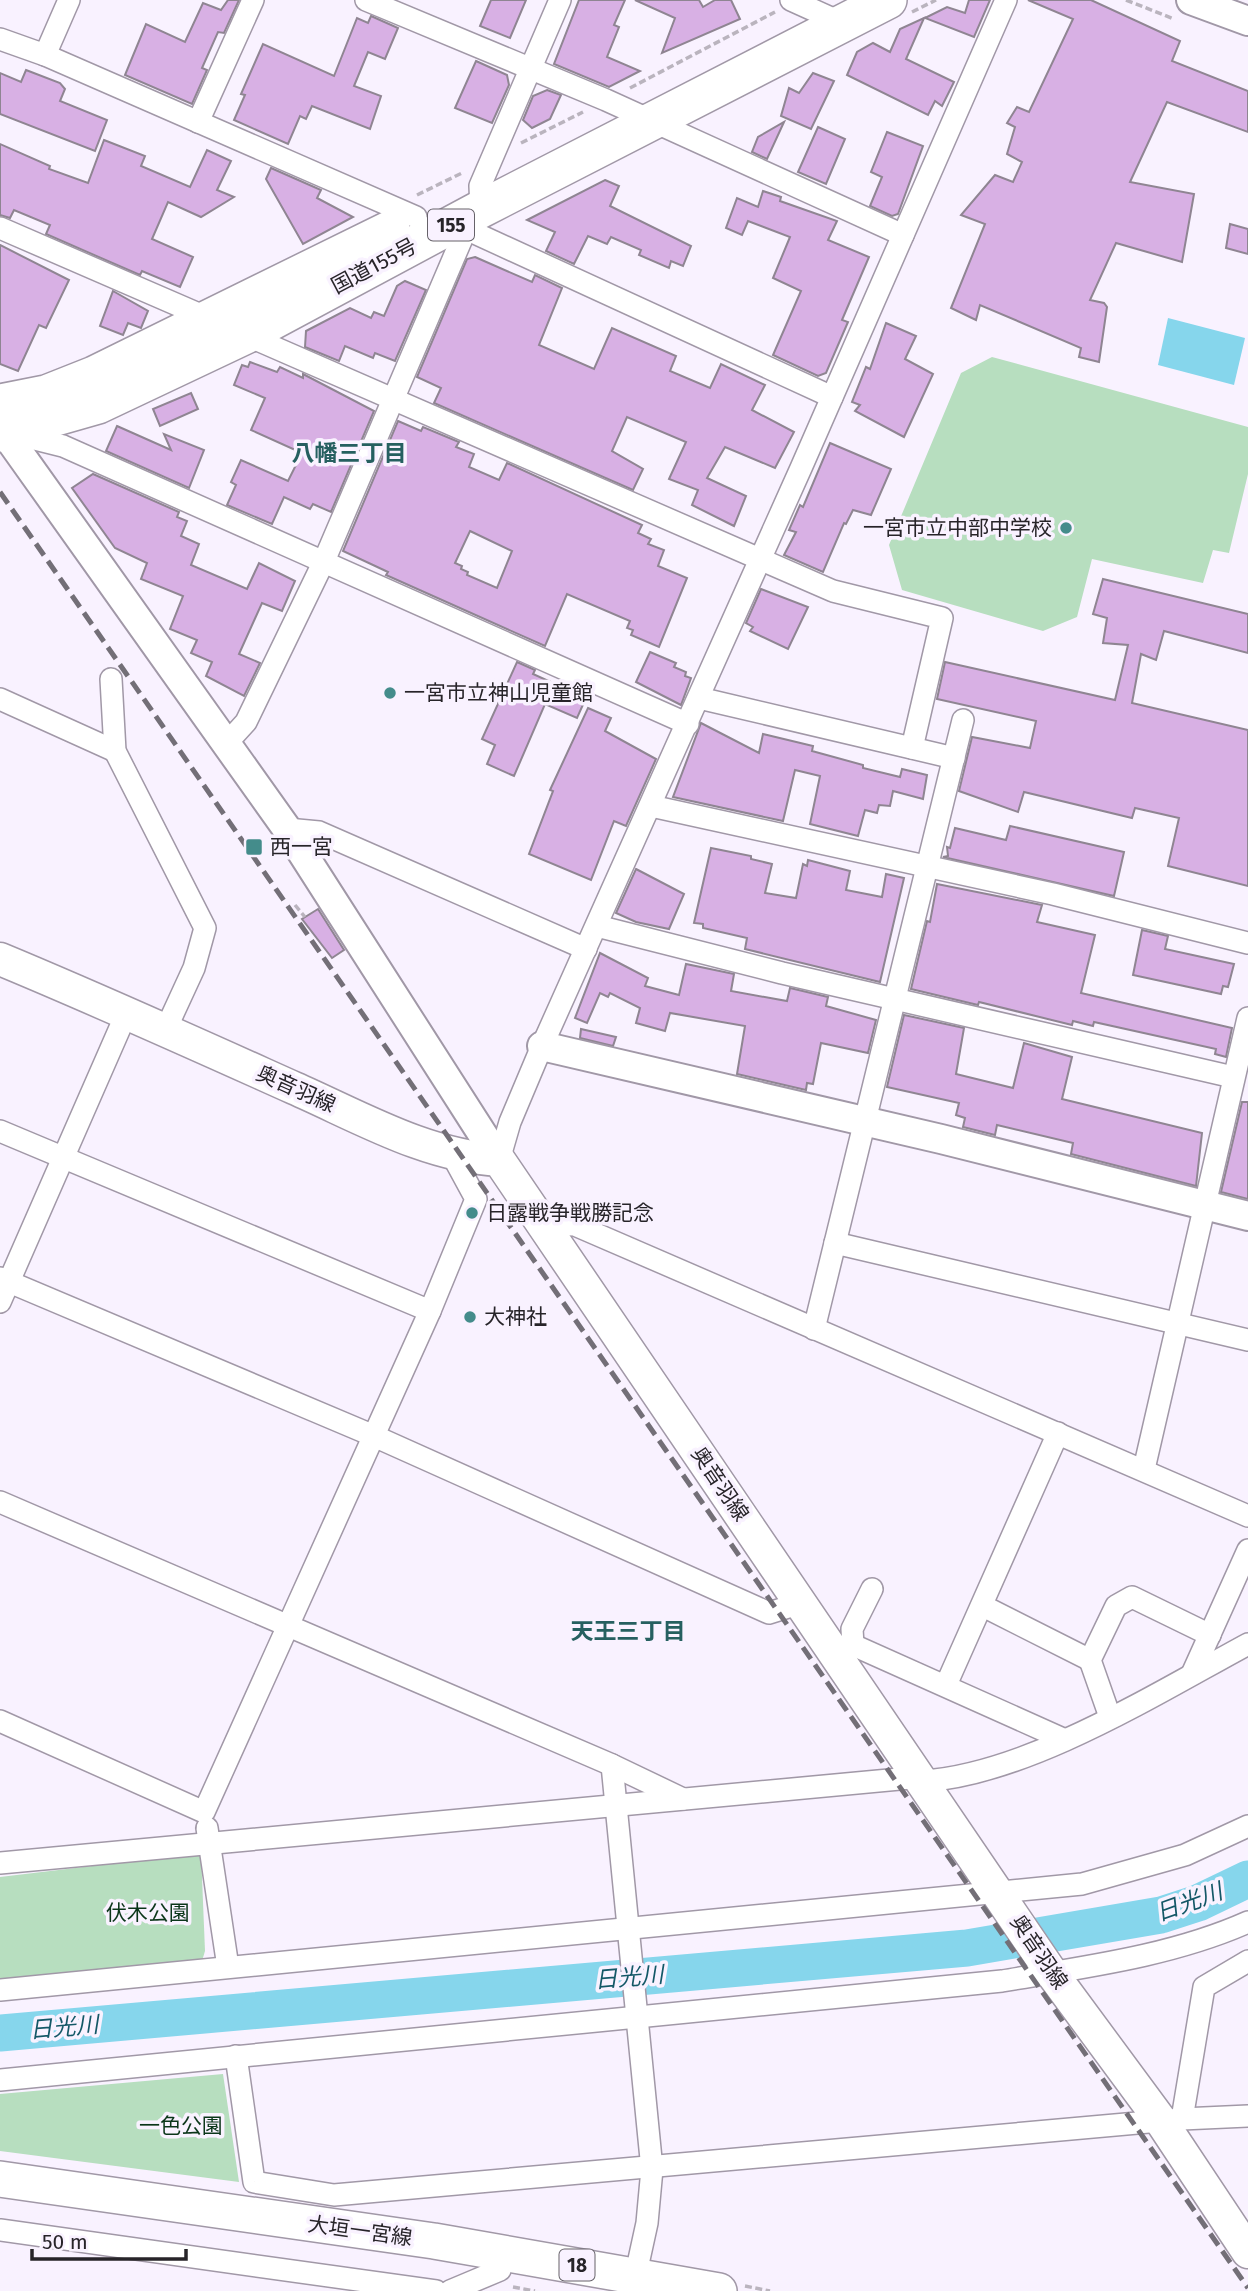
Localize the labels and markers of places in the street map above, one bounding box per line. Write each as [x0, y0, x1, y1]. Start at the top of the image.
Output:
place label: 一宮市立中部中学校 [863, 515, 1052, 541]
marker: 一宮市立中部中学校 [1058, 520, 1074, 536]
place label: 一宮市立神山児童館 [404, 680, 593, 706]
marker: 一宮市立神山児童館 [382, 685, 398, 701]
place label: 西一宮 [270, 834, 333, 860]
marker: 西一宮 [244, 837, 264, 857]
place label: 日露戦争戦勝記念 [486, 1200, 654, 1226]
marker: 日露戦争戦勝記念 [464, 1205, 480, 1221]
place label: 大神社 [484, 1304, 547, 1330]
marker: 大神社 [462, 1309, 478, 1325]

